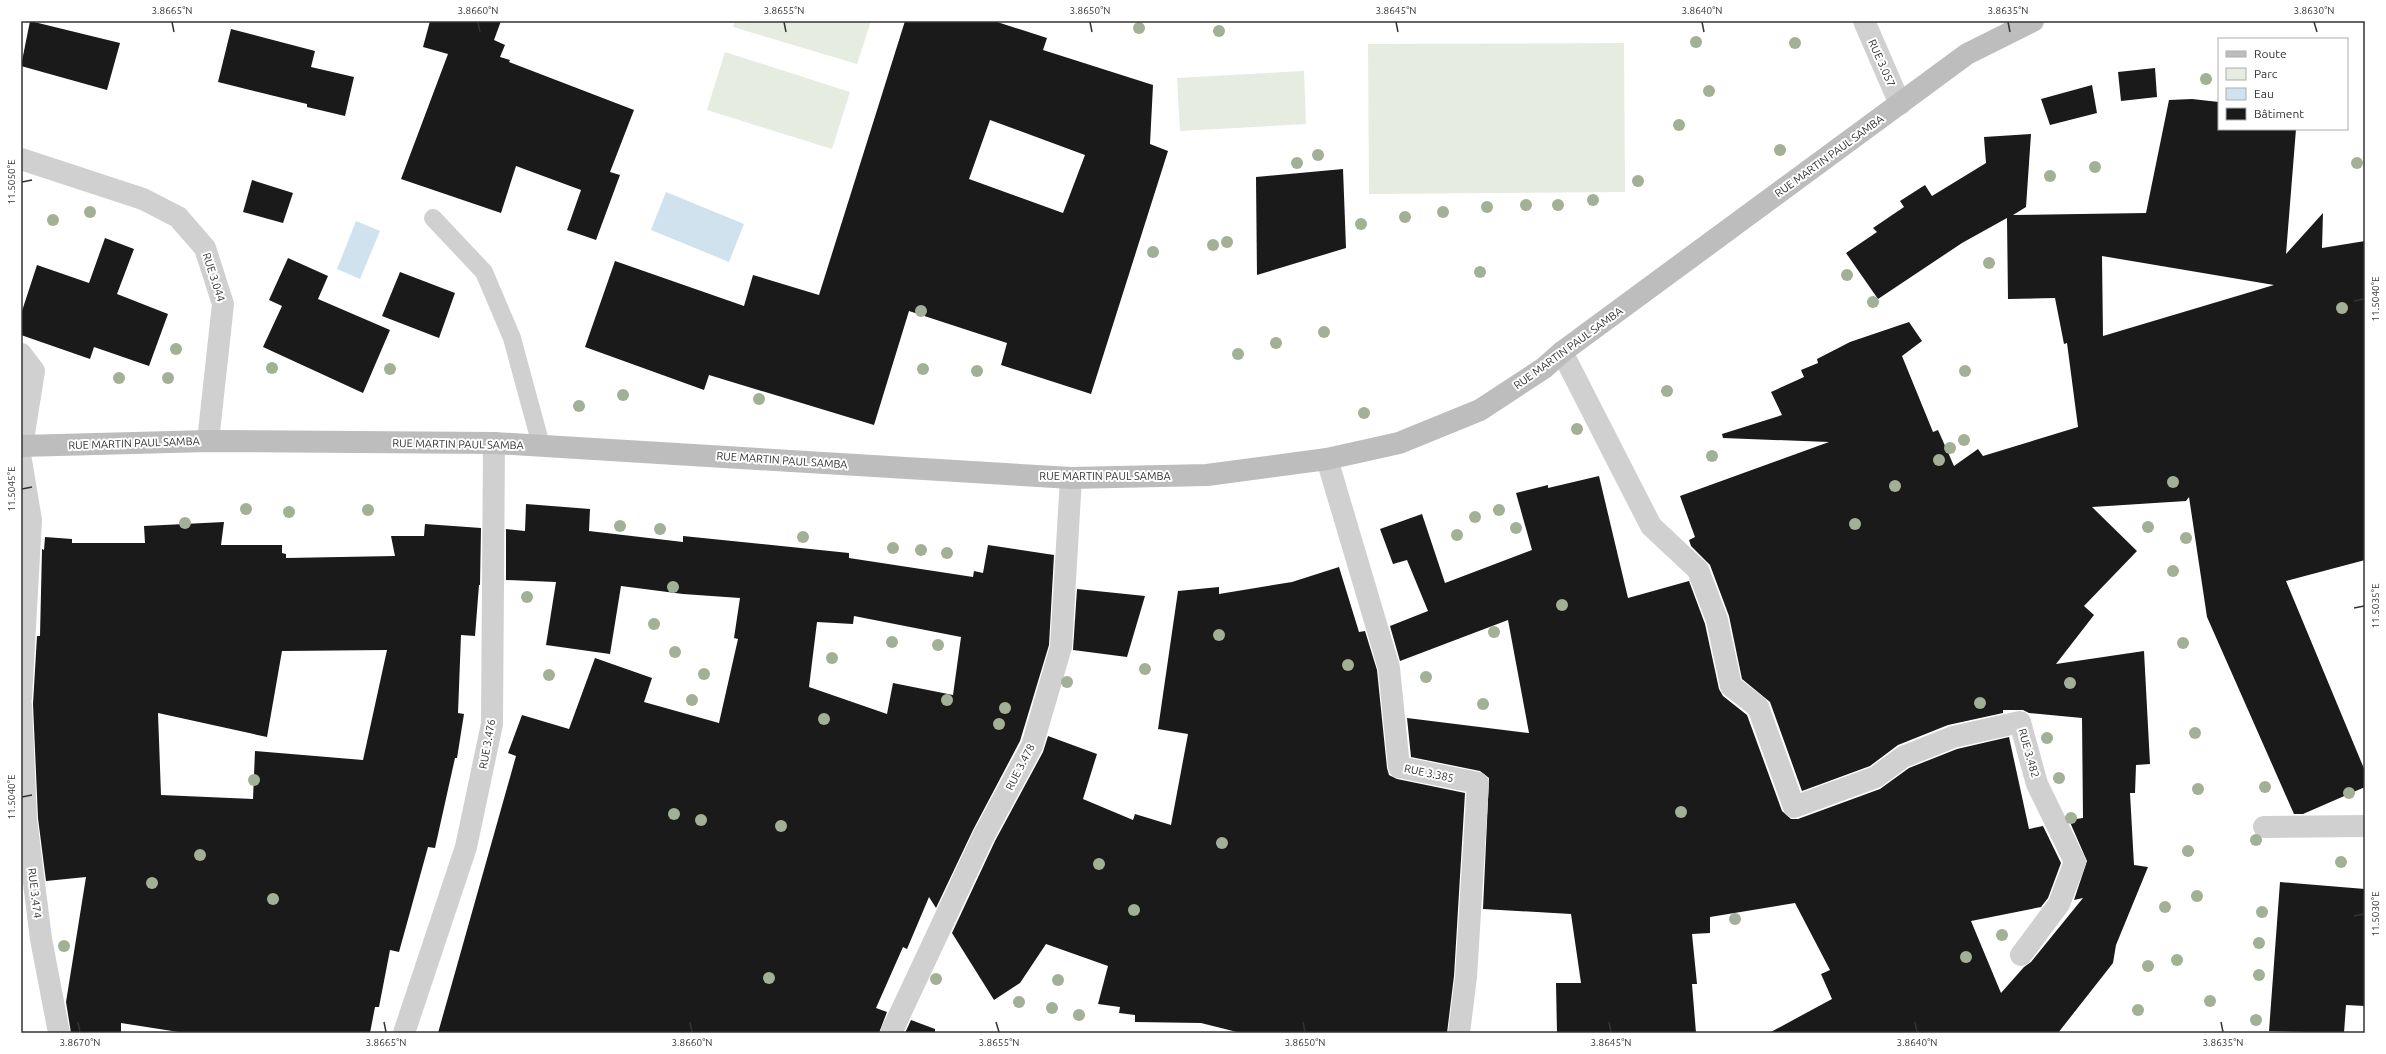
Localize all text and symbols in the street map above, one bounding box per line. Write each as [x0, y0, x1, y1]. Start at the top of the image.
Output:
text: 3.8665°N [151, 5, 193, 16]
text: 3.8660°N [457, 5, 499, 16]
text: 3.8655°N [763, 5, 805, 16]
text: 3.8650°N [1069, 5, 1111, 16]
text: 3.8645°N [1375, 5, 1417, 16]
text: 3.8640°N [1681, 5, 1723, 16]
text: 3.8635°N [1987, 5, 2029, 16]
text: 3.8630°N [2293, 5, 2335, 16]
street label: RUE 3.057 [1866, 37, 1898, 89]
legend [2218, 38, 2348, 130]
text: Route [2254, 47, 2287, 60]
text: Parc [2254, 67, 2278, 80]
text: Eau [2254, 87, 2274, 100]
text: Bâtiment [2254, 107, 2304, 120]
street label: RUE MARTIN PAUL SAMBA [1772, 112, 1886, 199]
text: 11.5050°E [6, 159, 17, 205]
street label: RUE 3.044 [200, 251, 228, 303]
text: 11.5040°E [2370, 276, 2381, 322]
street label: RUE MARTIN PAUL SAMBA [1511, 304, 1625, 391]
street label: RUE MARTIN PAUL SAMBA [68, 435, 201, 451]
street label: RUE MARTIN PAUL SAMBA [392, 437, 525, 451]
street label: RUE MARTIN PAUL SAMBA [716, 449, 849, 471]
text: 11.5045°E [6, 466, 17, 512]
street label: RUE MARTIN PAUL SAMBA [1039, 470, 1172, 482]
text: 11.5035°E [2370, 583, 2381, 629]
street label: RUE 3.476 [477, 718, 497, 770]
street label: RUE 3.482 [2016, 727, 2042, 779]
street label: RUE 3.478 [1003, 742, 1037, 792]
street label: RUE 3.385 [1403, 762, 1455, 784]
text: 11.5040°E [6, 774, 17, 820]
street label: RUE 3.474 [26, 867, 44, 919]
text: 11.5030°E [2370, 891, 2381, 937]
text: 3.8670°N [59, 1037, 101, 1048]
text: 3.8665°N [365, 1037, 407, 1048]
text: 3.8660°N [671, 1037, 713, 1048]
text: 3.8655°N [978, 1037, 1020, 1048]
text: 3.8650°N [1284, 1037, 1326, 1048]
text: 3.8645°N [1590, 1037, 1632, 1048]
text: 3.8640°N [1896, 1037, 1938, 1048]
text: 3.8635°N [2202, 1037, 2244, 1048]

